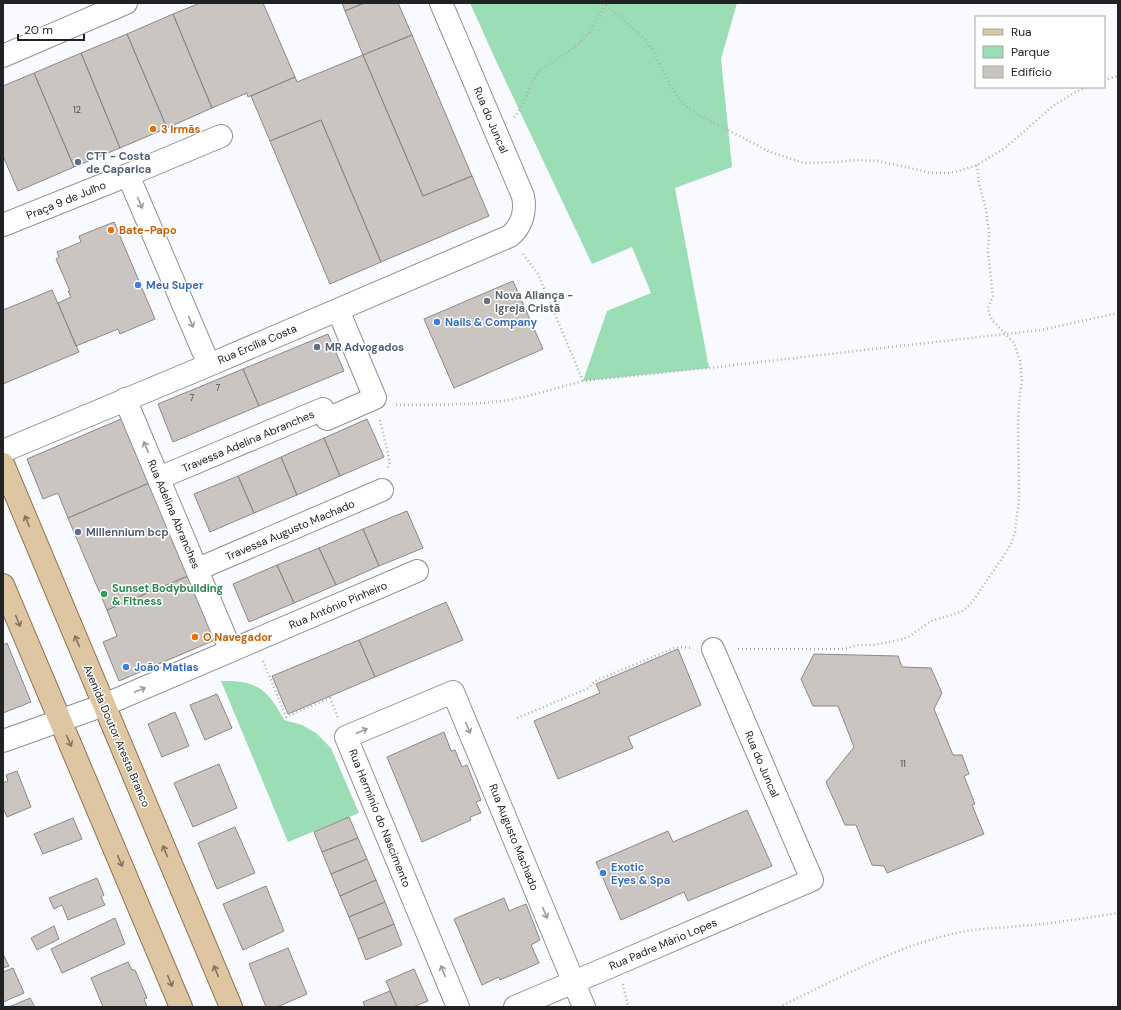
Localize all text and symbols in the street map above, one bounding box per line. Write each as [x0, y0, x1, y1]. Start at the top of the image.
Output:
scale bar [18, 16, 84, 42]
legend [975, 16, 1105, 88]
text: 20 m [24, 22, 53, 38]
text: Rua [1011, 24, 1032, 40]
text: Parque [1011, 44, 1050, 60]
text: Edifício [1011, 64, 1052, 80]
street label: Rua do Juncal [471, 85, 511, 155]
house number: 12 [73, 104, 81, 116]
place label: 3 Irmãs [161, 122, 201, 136]
marker: 3 Irmãs [148, 124, 158, 134]
place label: CTT - Costa de Caparica [86, 149, 151, 176]
marker: CTT - Costa de Caparica [73, 157, 83, 167]
street label: Praça 9 de Julho [24, 178, 108, 222]
one-way arrow [137, 196, 144, 208]
place label: Bate-Papo [119, 223, 177, 237]
marker: Bate-Papo [106, 225, 116, 235]
place label: Meu Super [146, 278, 204, 292]
marker: Meu Super [133, 280, 143, 290]
place label: Nova Aliança - Igreja Cristã [495, 288, 573, 315]
marker: Nova Aliança - Igreja Cristã [482, 296, 492, 306]
place label: Nails & Company [445, 315, 537, 329]
one-way arrow [188, 316, 195, 328]
marker: Nails & Company [432, 317, 442, 327]
street label: Rua Ercília Costa [215, 321, 299, 367]
place label: MR Advogados [325, 340, 404, 354]
marker: MR Advogados [312, 342, 322, 352]
house number: 7 [216, 382, 221, 394]
house number: 7 [190, 392, 195, 404]
street label: Travessa Adelina Abranches [180, 407, 316, 475]
one-way arrow [141, 441, 149, 453]
street label: Rua Adelina Abranches [145, 457, 203, 571]
street label: Travessa Augusto Machado [223, 496, 357, 564]
one-way arrow [23, 516, 30, 528]
place label: Millennium bcp [86, 525, 169, 539]
marker: Millennium bcp [73, 527, 83, 537]
street label: Rua António Pinheiro [287, 578, 389, 632]
place label: Sunset Bodybuilding & Fitness [112, 581, 223, 608]
marker: Sunset Bodybuilding & Fitness [99, 589, 109, 599]
one-way arrow [15, 615, 22, 627]
place label: O Navegador [203, 630, 273, 644]
marker: O Navegador [190, 632, 200, 642]
one-way arrow [73, 635, 81, 647]
place label: João Matias [134, 660, 199, 674]
marker: João Matias [121, 662, 131, 672]
street label: Avenida Doutor Aresta Branco [81, 663, 153, 809]
one-way arrow [134, 685, 146, 693]
one-way arrow [465, 721, 473, 733]
one-way arrow [355, 726, 367, 734]
street label: Rua do Juncal [742, 729, 782, 799]
one-way arrow [66, 735, 73, 747]
street label: Rua Hermínio do Nascimento [346, 747, 414, 889]
house number: 11 [900, 758, 906, 770]
street label: Rua Augusto Machado [486, 782, 542, 892]
one-way arrow [161, 846, 169, 858]
one-way arrow [116, 854, 124, 866]
place label: Exotic Eyes & Spa [611, 860, 670, 887]
marker: Exotic Eyes & Spa [598, 868, 608, 878]
one-way arrow [541, 906, 549, 918]
street label: Rua Padre Mário Lopes [607, 915, 719, 973]
one-way arrow [439, 965, 446, 977]
one-way arrow [212, 966, 219, 978]
one-way arrow [167, 974, 174, 986]

